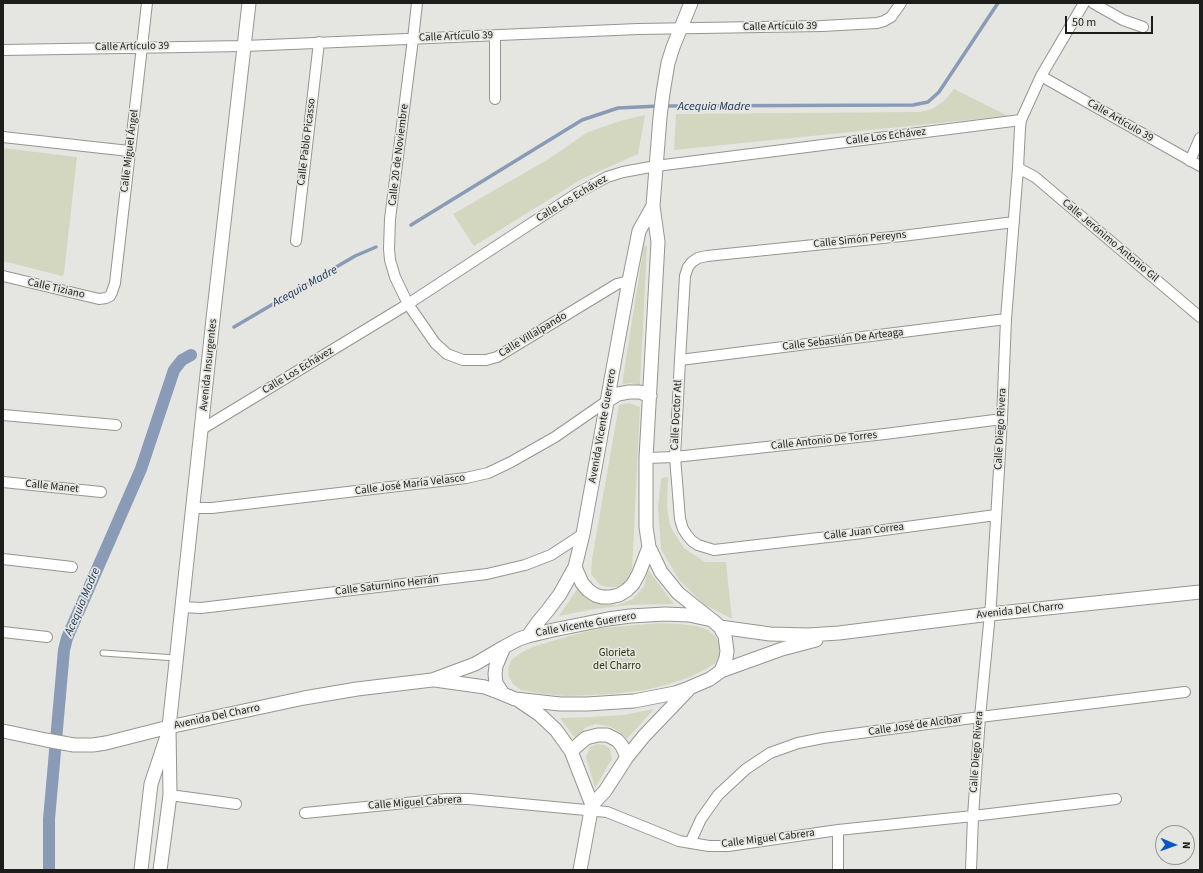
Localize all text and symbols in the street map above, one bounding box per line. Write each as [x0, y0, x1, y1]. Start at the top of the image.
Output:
scale bar [1067, 8, 1155, 34]
text: 50 m [1072, 14, 1096, 31]
street label: Calle Artículo 39 [743, 20, 817, 34]
street label: Calle Artículo 39 [419, 29, 493, 45]
street label: Calle Artículo 39 [95, 40, 169, 54]
street label: Calle Artículo 39 [1085, 97, 1155, 145]
street label: Calle Pablo Picasso [295, 98, 319, 186]
water label: Acequia Madre [678, 100, 750, 114]
street label: Calle 20 de Noviembre [386, 103, 412, 207]
street label: Calle Miguel Ángel [118, 109, 142, 193]
street label: Calle Los Echávez [845, 126, 927, 148]
street label: Calle Los Echávez [534, 173, 610, 225]
street label: Calle Jerónimo Antonio Gil [1059, 197, 1161, 285]
street label: Calle Simón Pereyns [813, 229, 907, 251]
water label: Acequia Madre [270, 263, 340, 311]
street label: Calle Tiziano [26, 276, 86, 302]
street label: Calle Villalpando [497, 310, 569, 360]
street label: Avenida Insurgentes [198, 318, 220, 412]
street label: Calle Sebastián De Arteaga [782, 326, 904, 354]
street label: Calle Los Echávez [260, 345, 336, 397]
street label: Avenida Vicente Guerrero [586, 368, 620, 484]
street label: Calle Doctor Atl [669, 379, 685, 451]
street label: Calle Diego Rivera [992, 388, 1010, 470]
street label: Calle Antonio De Torres [770, 429, 878, 453]
street label: Calle José María Velasco [354, 472, 466, 498]
street label: Calle Manet [25, 478, 79, 496]
street label: Calle Juan Correa [823, 521, 905, 543]
water label: Acequia Madre [62, 566, 104, 638]
street label: Calle Saturnino Herrán [334, 573, 440, 599]
street label: Avenida Del Charro [976, 600, 1064, 622]
street label: Calle Vicente Guerrero [535, 610, 637, 640]
park label: Glorieta del Charro [593, 647, 641, 673]
street label: Avenida Del Charro [173, 701, 261, 733]
street label: Calle Diego Rivera [968, 711, 986, 793]
street label: Calle José de Alcíbar [867, 713, 963, 739]
street label: Calle Miguel Cabrera [368, 793, 462, 813]
north arrow [1155, 825, 1195, 865]
street label: Calle Miguel Cabrera [721, 827, 815, 851]
text: N [1179, 841, 1194, 849]

